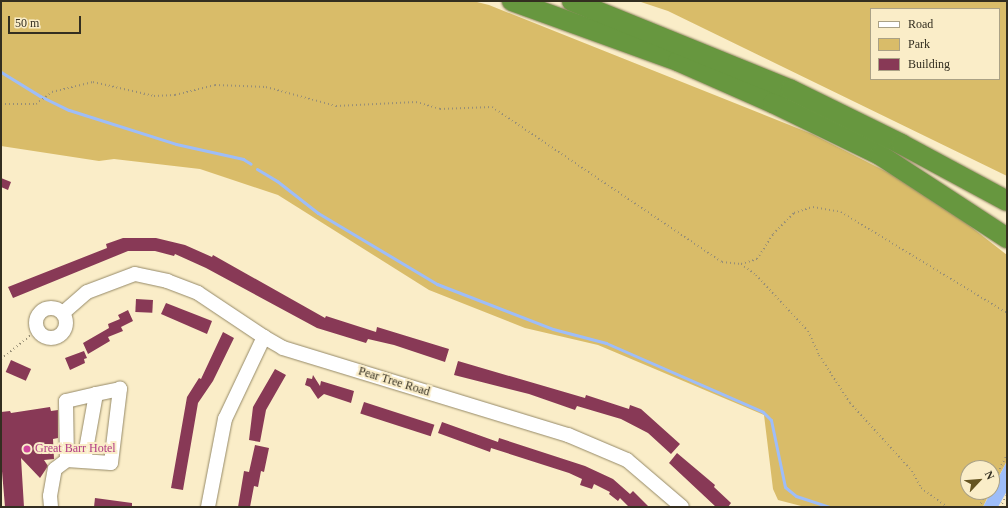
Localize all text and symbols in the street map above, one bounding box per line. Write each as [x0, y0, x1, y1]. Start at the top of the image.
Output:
scale bar [10, 8, 83, 34]
legend [870, 8, 1000, 80]
text: 50 m [15, 16, 39, 30]
text: Road [908, 17, 933, 31]
text: Park [908, 37, 930, 51]
text: Building [908, 57, 950, 71]
street label: Pear Tree Road [356, 364, 432, 400]
place label: Great Barr Hotel [35, 442, 116, 456]
marker: Great Barr Hotel [22, 444, 32, 454]
north arrow [960, 460, 1000, 500]
text: N [983, 469, 997, 481]

